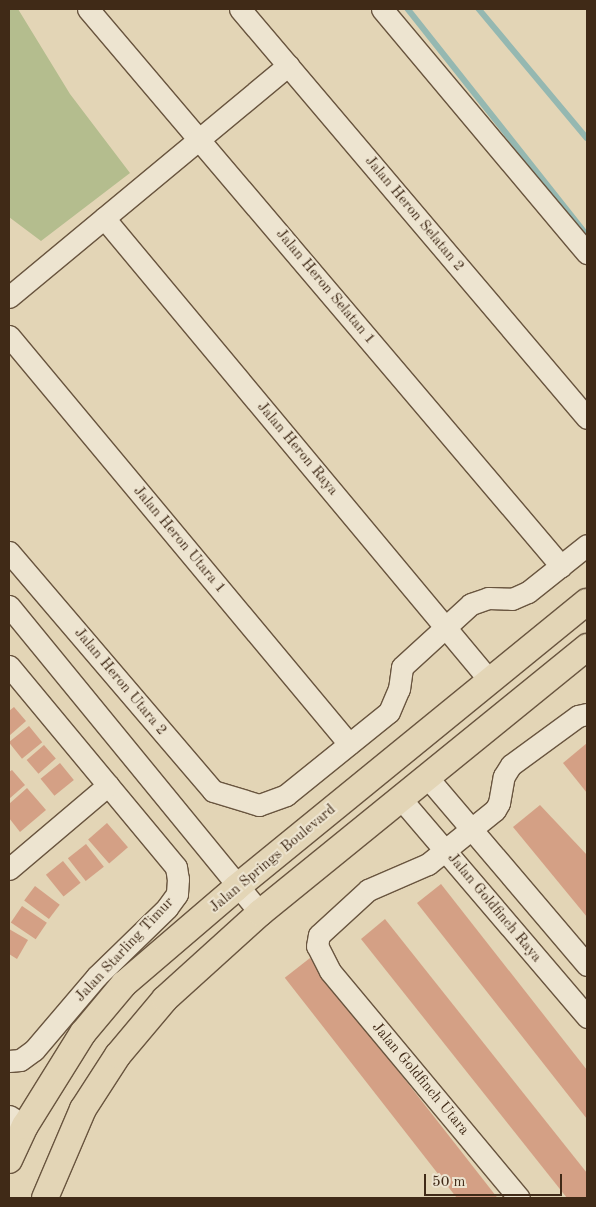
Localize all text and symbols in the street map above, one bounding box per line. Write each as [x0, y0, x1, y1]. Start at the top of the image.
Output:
street label: Jalan Heron Selatan 2 [360, 153, 468, 275]
street label: Jalan Heron Selatan 1 [271, 226, 379, 348]
street label: Jalan Heron Raya [253, 399, 341, 499]
street label: Jalan Heron Utara 1 [129, 483, 229, 597]
street label: Jalan Heron Utara 2 [70, 625, 170, 739]
street label: Jalan Springs Boulevard [206, 801, 340, 917]
street label: Jalan Goldfinch Raya [443, 850, 545, 966]
street label: Jalan Starling Timur [72, 894, 178, 1006]
street label: Jalan Goldfinch Utara [367, 1019, 473, 1139]
scale bar [426, 1164, 564, 1196]
text: 50 m [432, 1175, 466, 1190]

